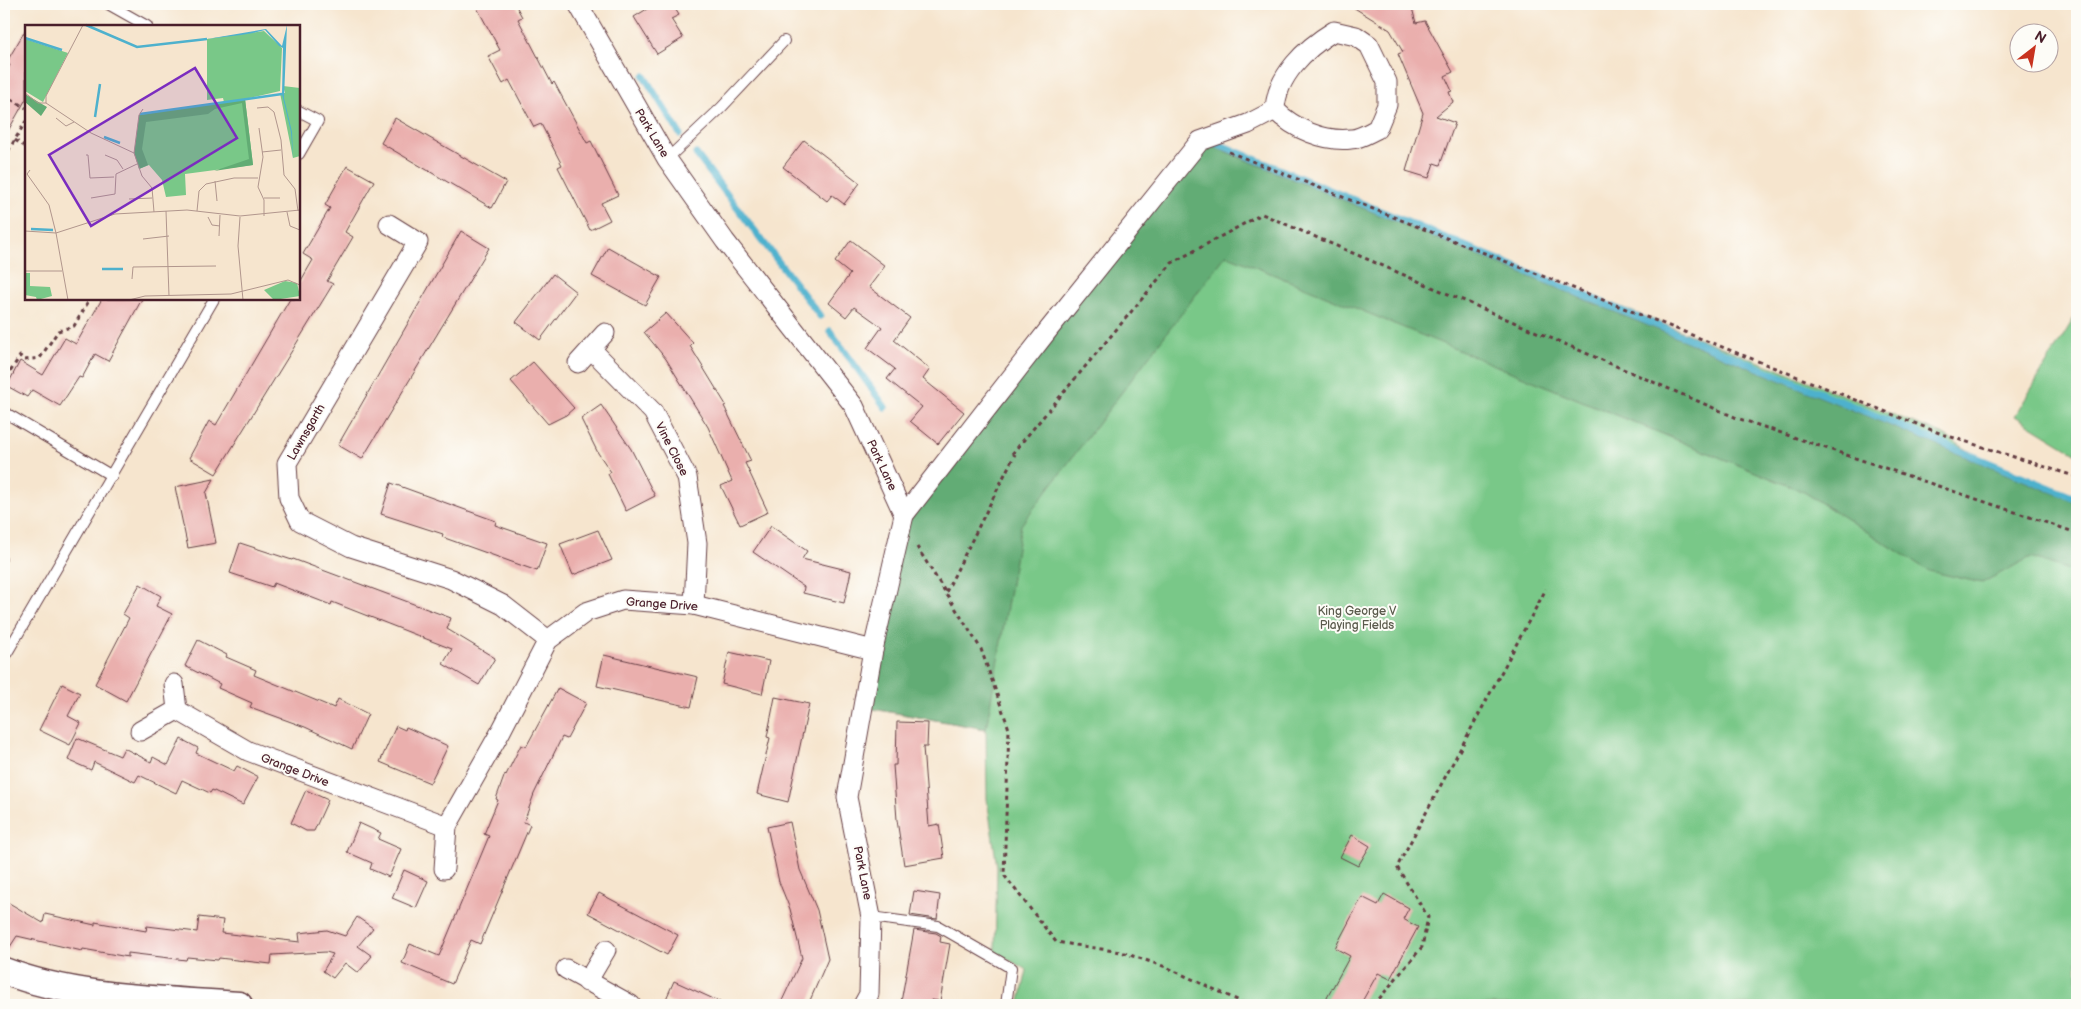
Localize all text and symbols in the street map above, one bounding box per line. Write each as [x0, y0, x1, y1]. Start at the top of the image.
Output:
north arrow [2008, 22, 2058, 72]
inset map [25, 25, 300, 300]
text: N [2032, 27, 2049, 47]
street label: Park Lane [631, 106, 672, 160]
street label: Lawnsgarth [284, 401, 329, 463]
street label: Vine Close [652, 420, 691, 479]
street label: Park Lane [863, 437, 900, 493]
street label: Grange Drive [625, 594, 698, 614]
park label: King George V Playing Fields [1318, 604, 1397, 633]
street label: Grange Drive [258, 751, 331, 790]
street label: Park Lane [850, 845, 875, 901]

